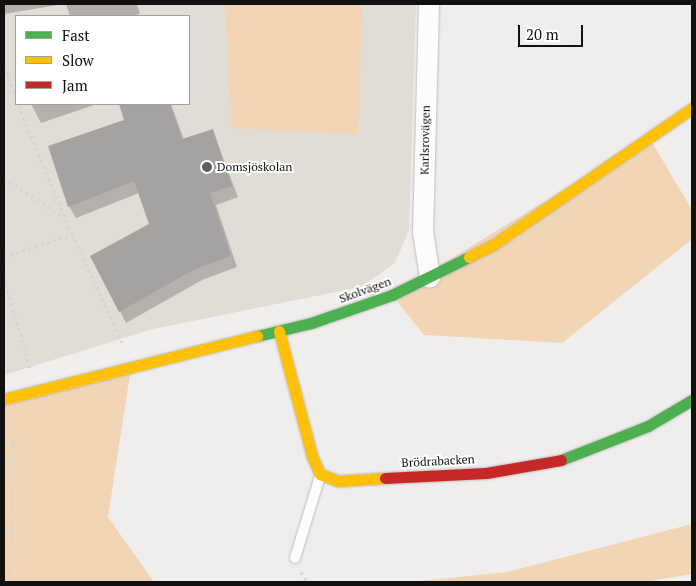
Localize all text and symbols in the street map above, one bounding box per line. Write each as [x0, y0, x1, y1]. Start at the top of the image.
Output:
legend [15, 15, 190, 105]
scale bar [521, 15, 586, 47]
text: 20 m [526, 24, 559, 44]
text: Fast [62, 25, 90, 45]
text: Slow [62, 50, 94, 70]
text: Jam [62, 75, 88, 95]
street label: Karlsrovägen [417, 105, 433, 175]
place label: Domsjöskolan [217, 160, 292, 174]
marker: Domsjöskolan [201, 161, 213, 173]
street label: Skolvägen [337, 274, 393, 306]
street label: Brödrabacken [401, 452, 475, 470]

